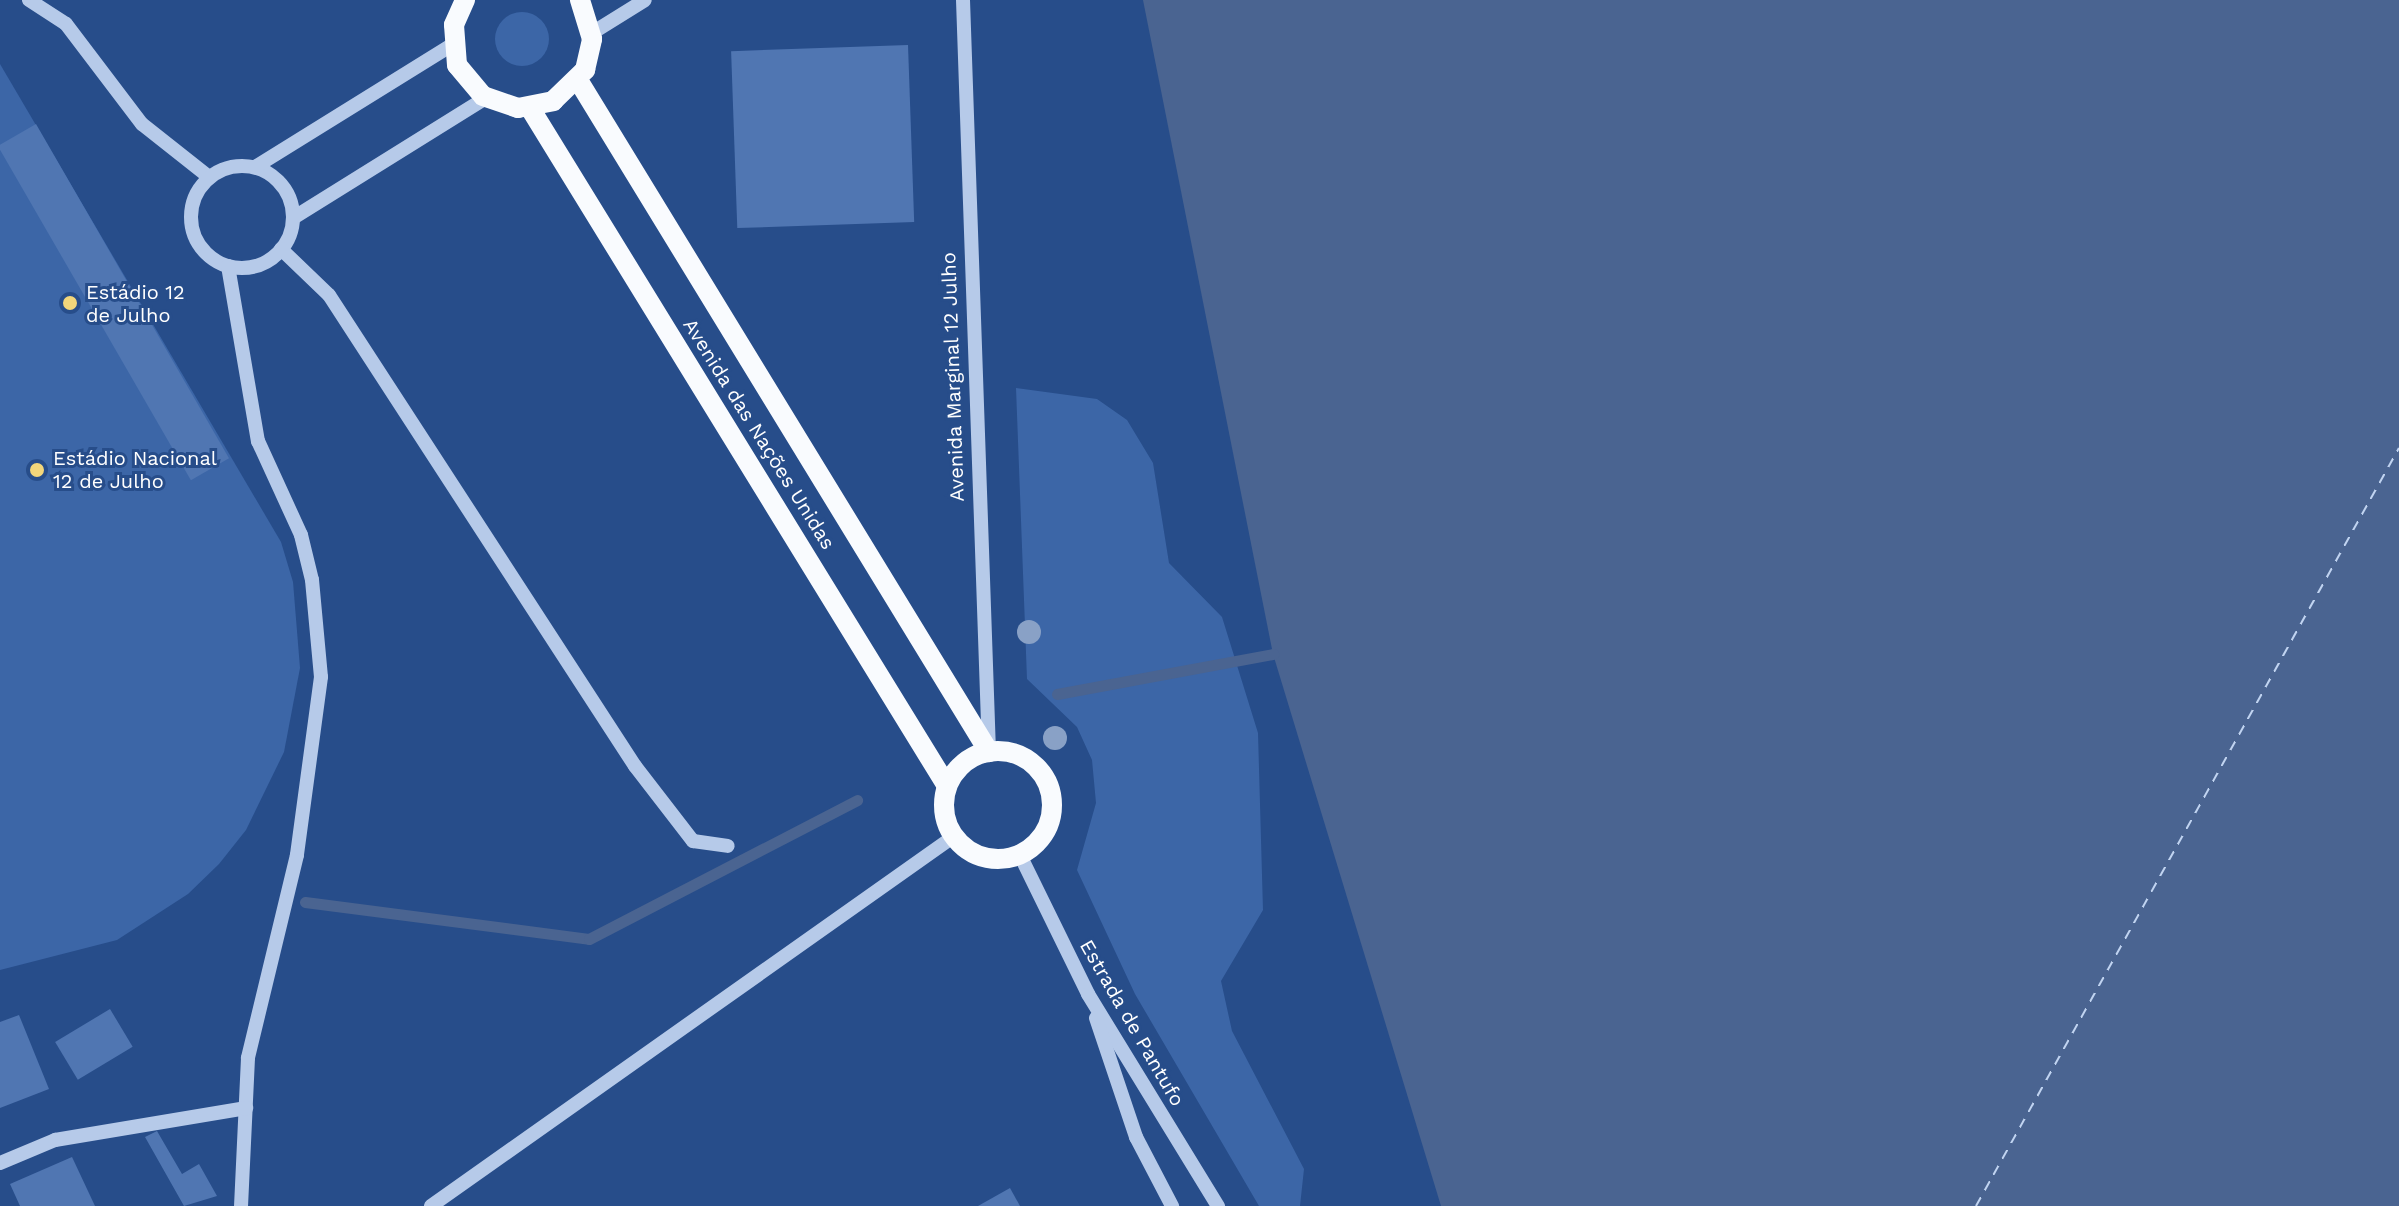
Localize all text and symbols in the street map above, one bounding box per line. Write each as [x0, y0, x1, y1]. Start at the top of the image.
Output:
street label: Avenida Marginal 12 Julho [937, 251, 969, 503]
place label: Estádio 12 de Julho [86, 280, 185, 327]
marker: Estádio 12 de Julho [61, 294, 79, 312]
street label: Avenida das Nações Unidas [678, 314, 840, 554]
place label: Estádio Nacional 12 de Julho [53, 446, 217, 493]
marker: Estádio Nacional 12 de Julho [28, 461, 46, 479]
street label: Estrada de Pantufo [1074, 935, 1190, 1111]

